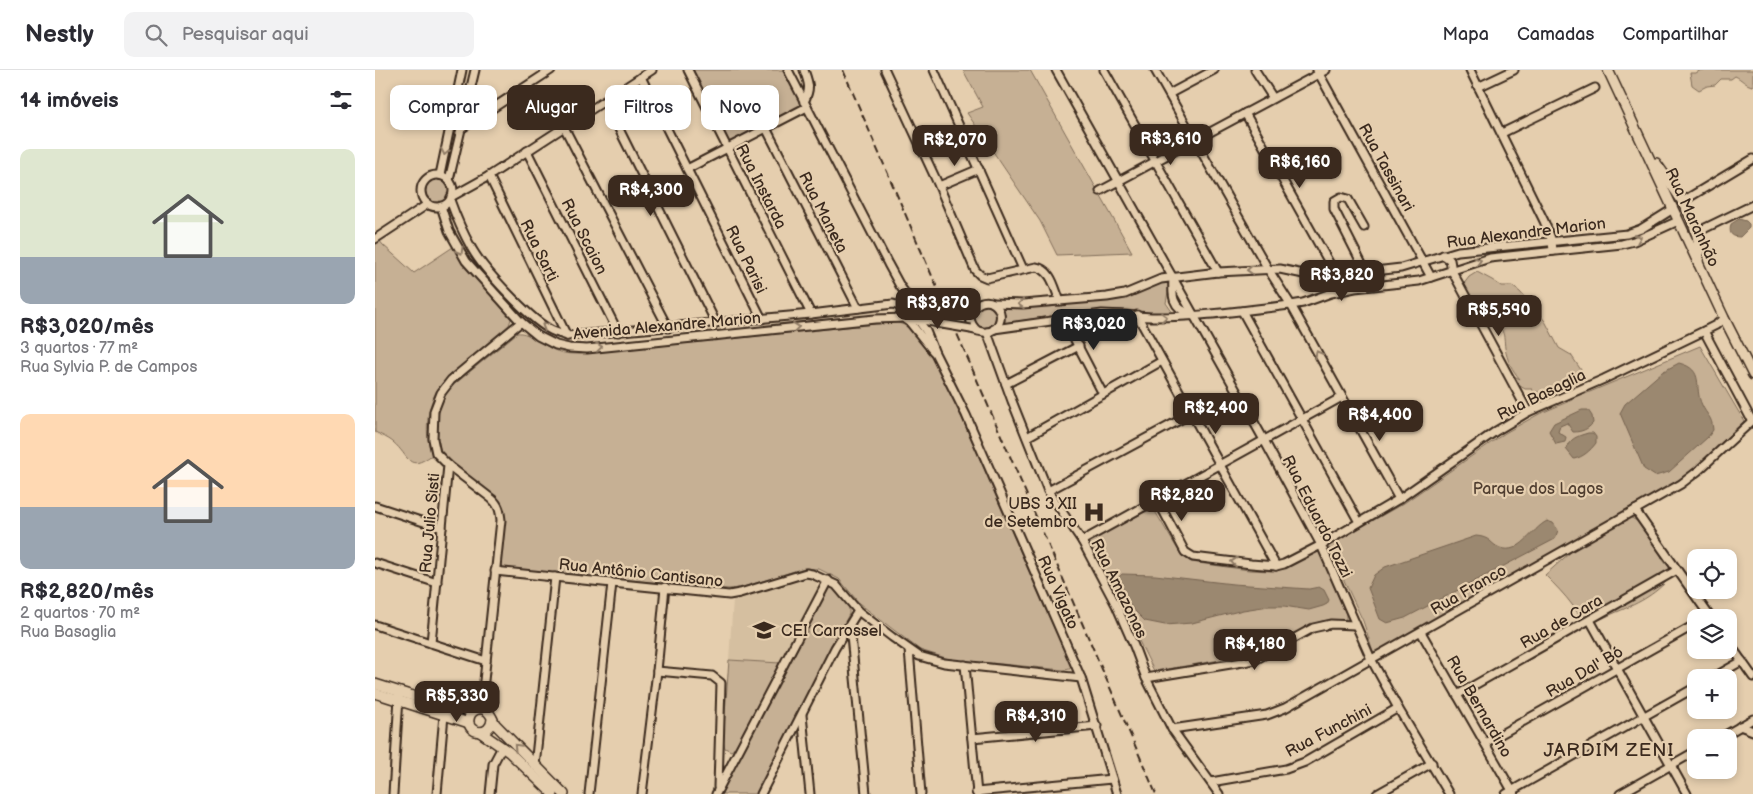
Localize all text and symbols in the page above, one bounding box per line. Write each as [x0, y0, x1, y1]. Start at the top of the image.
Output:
search box [124, 12, 474, 57]
text: Nestly [25, 20, 94, 49]
icon: search [142, 21, 170, 49]
text: Pesquisar aqui [182, 23, 309, 46]
text: Mapa [1443, 24, 1489, 45]
text: Camadas [1517, 24, 1594, 45]
text: Compartilhar [1622, 24, 1728, 45]
chip: Comprar [390, 85, 497, 130]
chip: Alugar [507, 85, 595, 130]
chip: Filtros [605, 85, 691, 130]
chip: Novo [701, 85, 779, 130]
icon: filters [327, 86, 355, 114]
text: 14 imóveis [20, 88, 119, 113]
street label: Rua Tassinari [1354, 121, 1418, 215]
pin: R$2,070 [909, 124, 1001, 167]
pin: R$3,610 [1125, 124, 1217, 166]
text: R$3,610 [1141, 130, 1201, 149]
text: R$2,070 [923, 131, 987, 150]
street label: Rua Instarda [731, 141, 790, 232]
pin: R$6,160 [1254, 146, 1346, 189]
one-way arrow [440, 147, 451, 156]
text: R$6,160 [1269, 153, 1331, 172]
street label: Rua Maranhão [1660, 165, 1723, 270]
street label: Rua Maneta [794, 169, 851, 256]
pin: R$4,300 [605, 174, 697, 217]
icon: home [143, 181, 233, 271]
text: R$4,300 [619, 181, 683, 200]
street label: Rua Scaion [556, 196, 611, 278]
street label: Rua Alexandre Marion [1446, 214, 1607, 253]
street label: Rua Sarti [515, 217, 562, 285]
street label: Rua Parisi [721, 223, 770, 297]
one-way arrow [1633, 234, 1642, 245]
one-way arrow [453, 246, 463, 255]
one-way arrow [1473, 257, 1481, 267]
pin: R$3,820 [1296, 260, 1388, 302]
one-way arrow [1246, 265, 1254, 276]
text: R$3,820 [1310, 266, 1374, 285]
pin: R$3,870 [892, 288, 984, 330]
text: R$3,870 [907, 294, 969, 313]
pin: R$5,590 [1453, 294, 1545, 337]
one-way arrow [1017, 298, 1025, 309]
text: R$5,590 [1468, 301, 1530, 320]
pin: R$3,020 [1048, 308, 1140, 351]
street label: Avenida Alexandre Marion [573, 309, 762, 344]
one-way arrow [1161, 311, 1169, 322]
text: R$3,020/mês [20, 314, 154, 339]
text: R$3,020 [1062, 315, 1126, 334]
one-way arrow [792, 322, 800, 333]
one-way arrow [542, 323, 551, 333]
text: 3 quartos · 77 m² [20, 339, 138, 358]
one-way arrow [596, 342, 604, 353]
one-way arrow [1314, 350, 1324, 359]
text: Rua Sylvia P. de Campos [20, 358, 197, 377]
street label: Rua Basaglia [1494, 366, 1589, 425]
pin: R$2,400 [1170, 392, 1262, 435]
text: R$2,400 [1184, 399, 1248, 418]
pin: R$4,400 [1334, 400, 1426, 442]
text: R$4,400 [1348, 406, 1412, 425]
icon: home [143, 446, 233, 536]
street label: Rua Eduardo Tozzi [1278, 452, 1356, 581]
street label: Rua Julio Sisti [417, 472, 444, 574]
pin: R$2,820 [1136, 480, 1228, 522]
park label: Parque dos Lagos [1473, 480, 1603, 499]
text: R$2,820 [1150, 486, 1214, 505]
place label: UBS 3 XII de Setembro [984, 495, 1077, 532]
hospital icon: UBS 3 XII de Setembro [1081, 499, 1107, 525]
street label: Rua Amazonas [1086, 536, 1151, 642]
map controls [1687, 549, 1737, 779]
button: locate [1687, 549, 1737, 599]
street label: Rua Vigato [1033, 553, 1082, 632]
street label: Rua Antônio Cantisano [558, 555, 724, 592]
one-way arrow [1230, 557, 1238, 568]
street label: Rua Franco [1427, 561, 1510, 620]
text: R$2,820/mês [20, 579, 154, 604]
street label: Rua de Cara [1517, 591, 1606, 653]
text: 2 quartos · 70 m² [20, 604, 140, 623]
button: layers [1687, 609, 1737, 659]
school or university icon: CEI Carrossel [751, 617, 777, 643]
place label: CEI Carrossel [781, 622, 882, 641]
text: Rua Basaglia [20, 623, 116, 642]
pin: R$4,180 [1209, 628, 1301, 671]
text: R$4,180 [1225, 635, 1285, 654]
street label: Rua Dal' Bó [1543, 643, 1627, 702]
street label: Rua Bernardino [1442, 652, 1516, 761]
button: + [1687, 669, 1737, 719]
pin: R$5,330 [411, 680, 503, 723]
text: R$5,330 [426, 687, 488, 706]
pin: R$4,310 [990, 700, 1082, 743]
street label: Rua Funchini [1282, 701, 1375, 762]
text: R$4,310 [1006, 707, 1066, 726]
button: − [1687, 729, 1737, 779]
district label: JARDIM ZENI [1544, 739, 1674, 762]
one-way arrow [514, 744, 523, 753]

